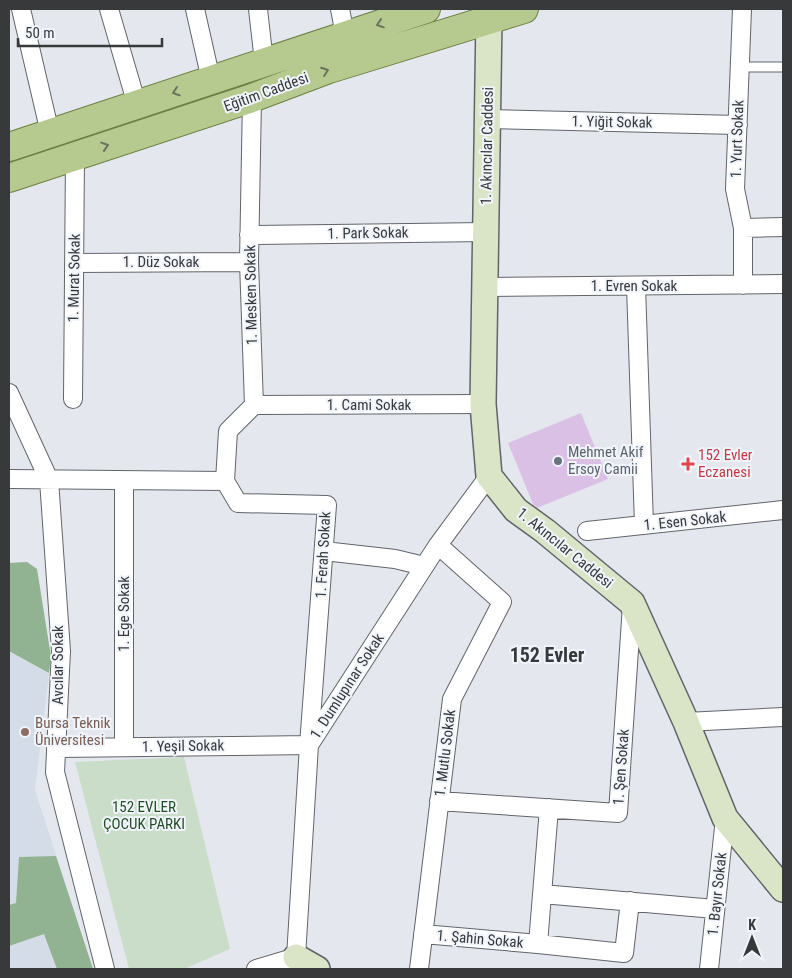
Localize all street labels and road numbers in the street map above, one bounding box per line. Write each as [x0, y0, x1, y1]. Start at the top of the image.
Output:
street label: Eğitim Caddesi [221, 68, 311, 116]
street label: 1. Akıncılar Caddesi [477, 87, 497, 205]
street label: 1. Yurt Sokak [727, 99, 747, 179]
street label: 1. Yiğit Sokak [571, 112, 653, 132]
street label: 1. Park Sokak [327, 223, 409, 243]
street label: 1. Murat Sokak [64, 233, 84, 323]
street label: 1. Mesken Sokak [241, 244, 261, 345]
street label: 1. Düz Sokak [123, 253, 200, 271]
street label: 1. Evren Sokak [591, 277, 678, 295]
street label: 1. Cami Sokak [327, 396, 412, 414]
street label: 1. Akıncılar Caddesi [513, 504, 617, 592]
street label: 1. Esen Sokak [643, 508, 727, 534]
street label: 1. Ferah Sokak [312, 511, 334, 599]
street label: 1. Ege Sokak [115, 576, 133, 652]
street label: Avcılar Sokak [49, 625, 67, 705]
street label: 1. Dumlupınar Sokak [306, 630, 388, 742]
street label: 1. Mutlu Sokak [431, 708, 459, 798]
street label: 1. Şen Sokak [609, 728, 633, 806]
street label: 1. Yeşil Sokak [142, 736, 225, 756]
street label: 1. Bayır Sokak [704, 851, 730, 937]
street label: 1. Şahin Sokak [436, 926, 524, 952]

